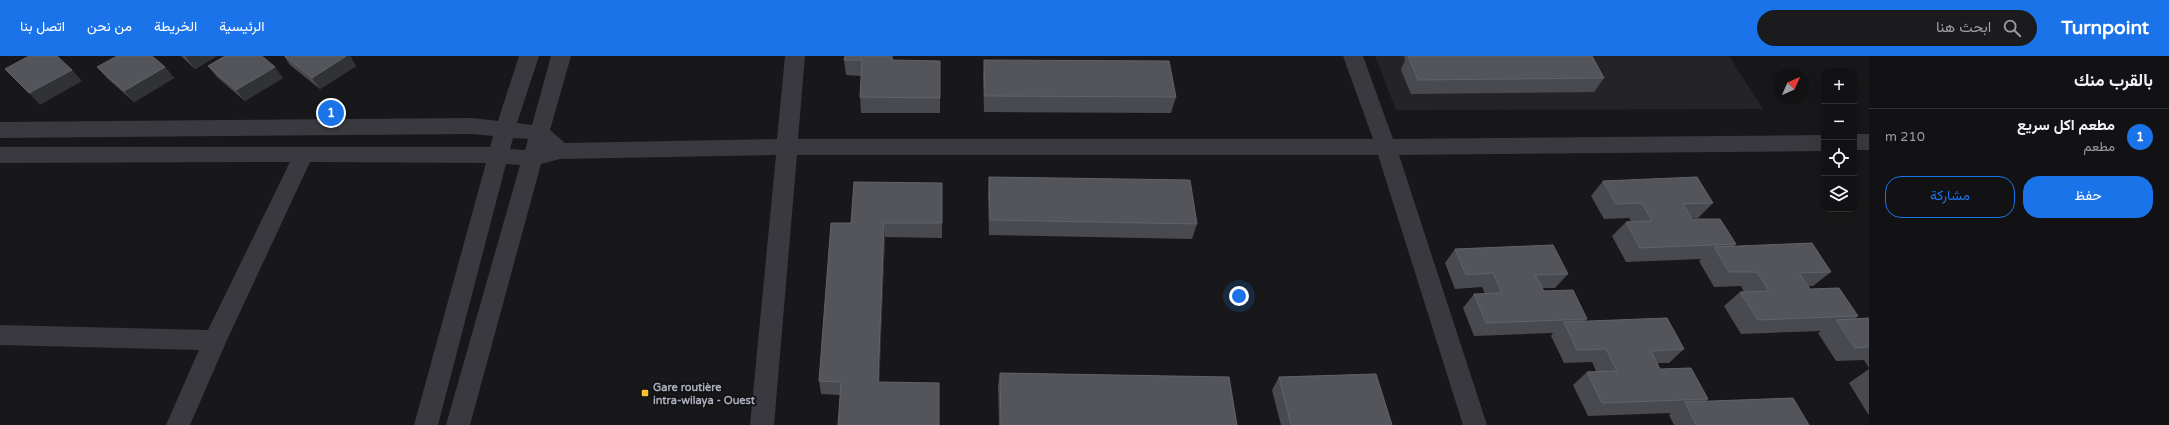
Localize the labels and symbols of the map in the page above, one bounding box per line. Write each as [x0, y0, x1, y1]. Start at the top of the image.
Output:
north arrow [1773, 68, 1809, 104]
pin: 1 [318, 98, 344, 128]
your location [1229, 286, 1249, 306]
place label: Gare routière intra-wilaya - Ouest [653, 381, 756, 408]
marker: Gare routière intra-wilaya - Ouest [640, 388, 650, 398]

